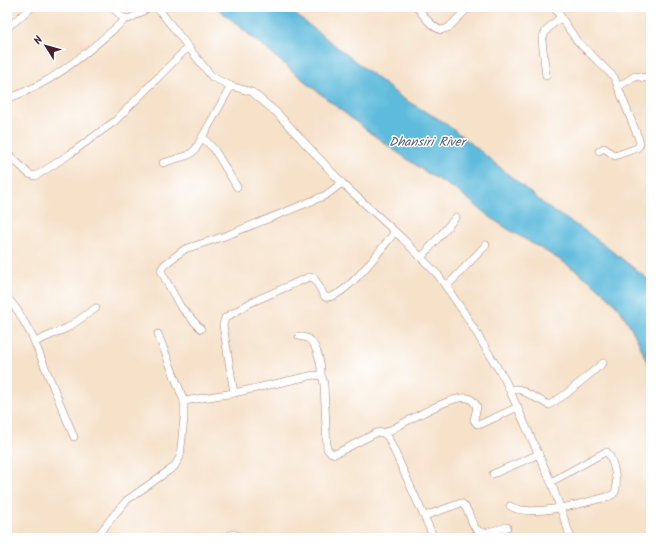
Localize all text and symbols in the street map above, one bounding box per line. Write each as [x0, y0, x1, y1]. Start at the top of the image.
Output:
north arrow [26, 26, 66, 66]
text: N [30, 32, 48, 49]
water label: Dhansiri River [389, 132, 468, 153]

